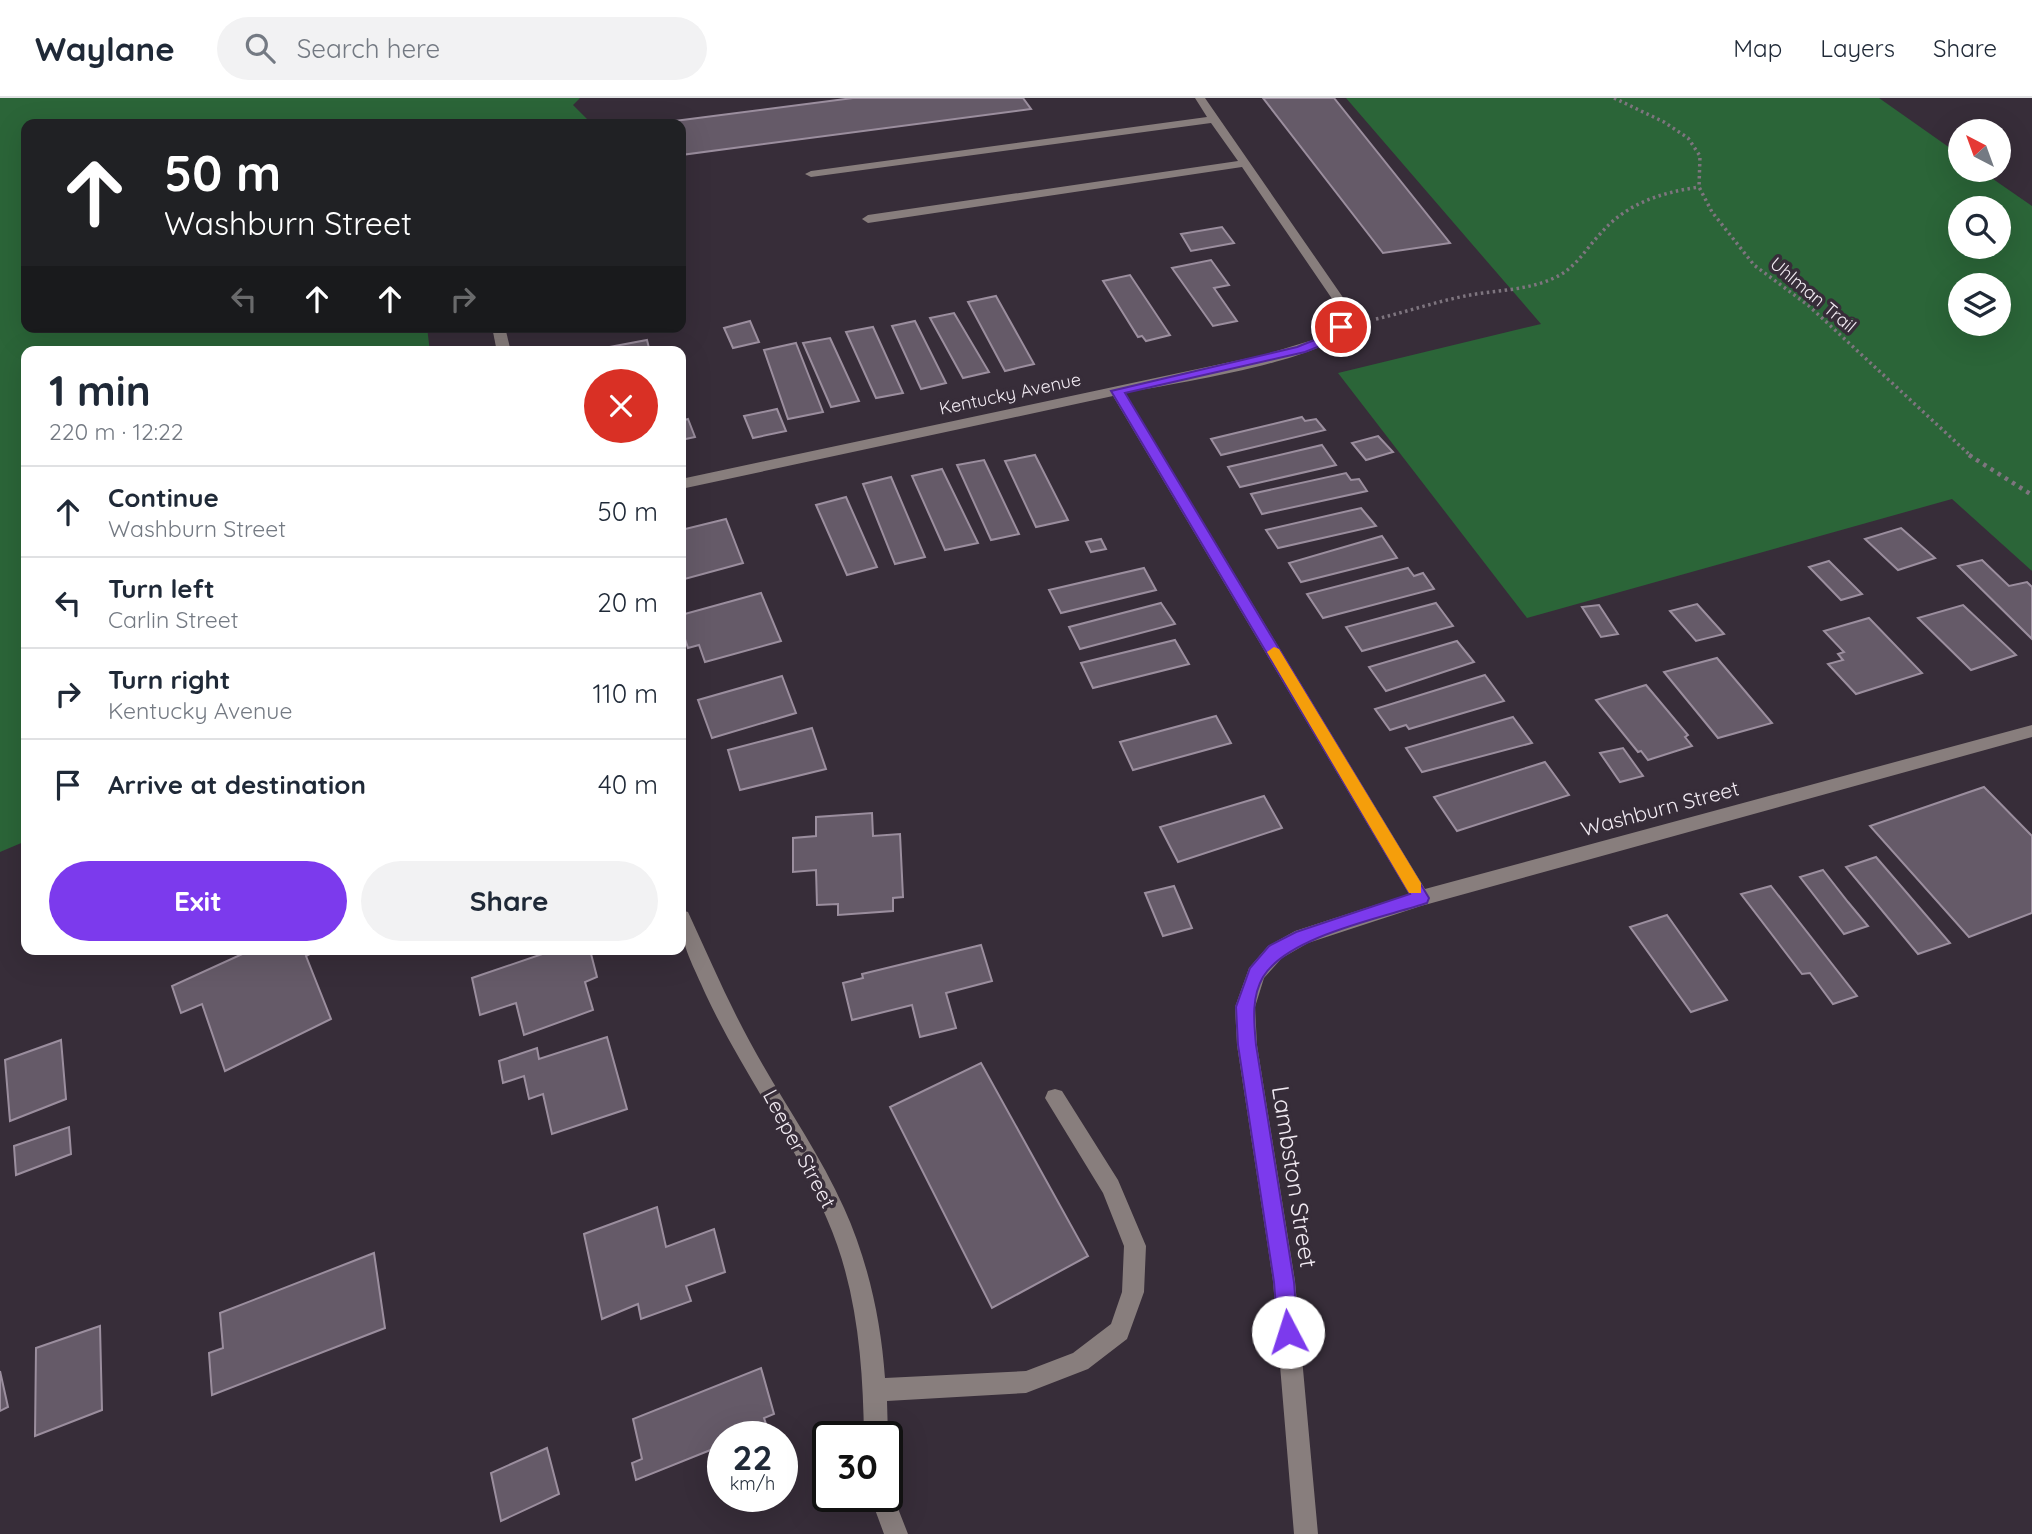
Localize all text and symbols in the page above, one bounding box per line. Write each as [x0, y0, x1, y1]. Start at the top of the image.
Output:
search box [217, 17, 707, 80]
text: Waylane [35, 28, 175, 69]
icon: search [241, 29, 279, 67]
text: Search here [297, 32, 440, 65]
text: Map [1733, 33, 1782, 63]
text: Layers [1820, 33, 1895, 63]
text: Share [1933, 33, 1997, 63]
north arrow [1948, 119, 2011, 182]
map controls [1948, 119, 2011, 336]
text: 50 m [164, 142, 281, 203]
icon: ahead [49, 147, 140, 238]
button: search [1948, 196, 2011, 259]
text: Washburn Street [164, 203, 412, 243]
street label: Uhlman Trail [1766, 252, 1861, 337]
button: layers [1948, 273, 2011, 336]
icon: left [225, 280, 263, 318]
icon: ahead [298, 280, 336, 318]
icon: ahead [371, 280, 409, 318]
icon: right [444, 280, 482, 318]
pin [1311, 297, 1371, 357]
icon: arrive [1322, 308, 1360, 346]
text: 1 min [49, 364, 151, 417]
street label: Kentucky Avenue [937, 367, 1083, 420]
button: close [584, 369, 658, 443]
text: 220 m · 12:22 [49, 417, 184, 446]
text: Continue [108, 481, 219, 514]
icon: ahead [49, 493, 87, 531]
text: 50 m [598, 495, 658, 528]
text: Washburn Street [108, 514, 286, 543]
text: Turn left [108, 572, 215, 605]
icon: left [49, 584, 87, 622]
text: 20 m [597, 586, 658, 619]
text: Carlin Street [108, 605, 238, 634]
text: Turn right [108, 663, 230, 696]
icon: right [49, 675, 87, 713]
text: 110 m [592, 677, 658, 710]
text: Kentucky Avenue [108, 696, 292, 725]
icon: arrive [49, 766, 87, 804]
text: Arrive at destination [108, 768, 366, 801]
text: 40 m [598, 768, 658, 801]
street label: Washburn Street [1578, 774, 1742, 842]
button: Exit [49, 861, 347, 941]
button: Share [361, 861, 658, 941]
street label: Lambston Street [1266, 1084, 1324, 1270]
street label: Leeper Street [758, 1085, 842, 1212]
position arrow [1251, 1295, 1325, 1369]
speed limit sign: 30 [812, 1421, 903, 1512]
text: 22 [733, 1435, 772, 1479]
text: km/h [730, 1472, 775, 1495]

